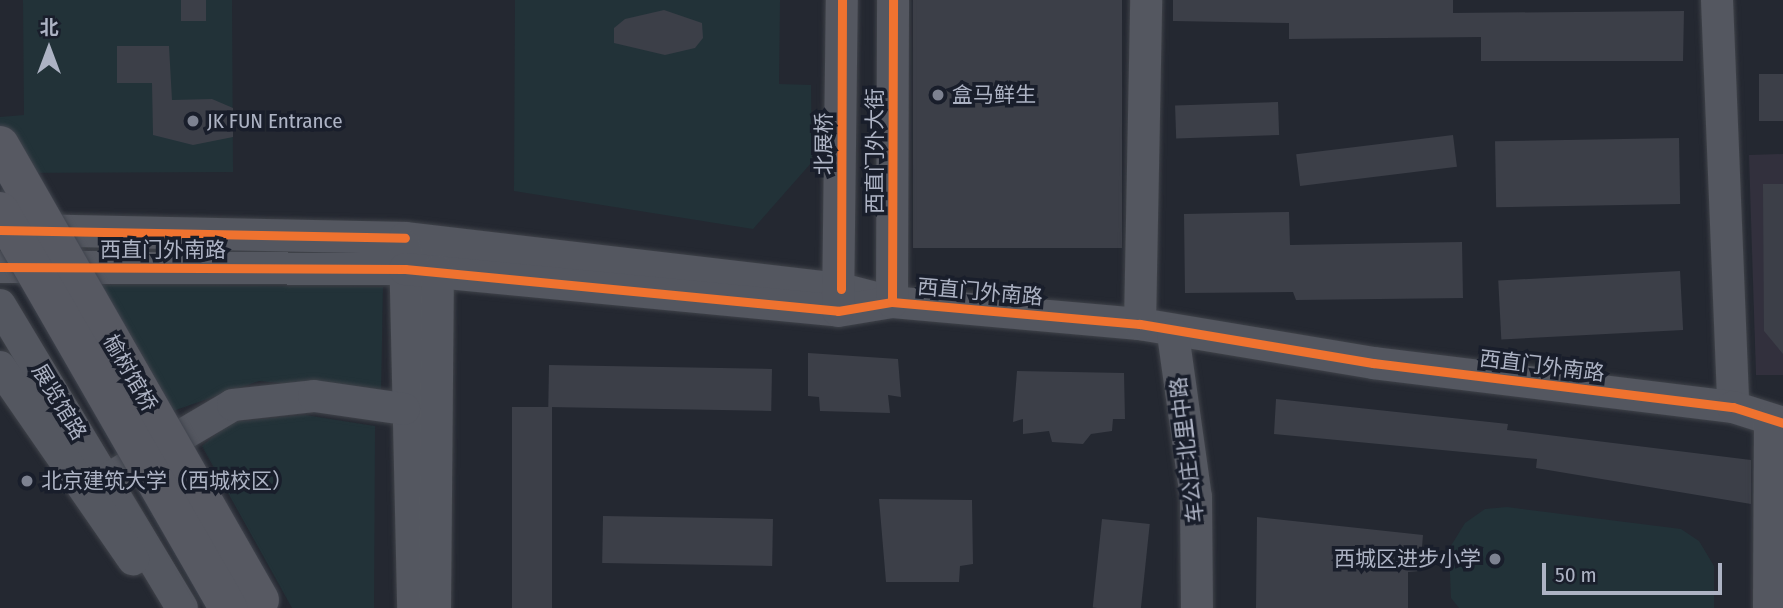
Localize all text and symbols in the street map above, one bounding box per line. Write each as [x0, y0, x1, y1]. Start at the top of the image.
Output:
north arrow [14, 14, 84, 84]
text: 北 [39, 16, 59, 39]
place label: 盒马鲜生 [952, 82, 1036, 108]
marker: 盒马鲜生 [930, 87, 946, 103]
street label: 西直门外大街 [862, 88, 888, 214]
place label: JK FUN Entrance [207, 108, 343, 134]
marker: JK FUN Entrance [185, 113, 201, 129]
street label: 北展桥 [811, 113, 837, 175]
street label: 西直门外南路 [100, 237, 226, 263]
street label: 西直门外南路 [916, 274, 1044, 310]
street label: 榆树馆桥 [98, 330, 162, 416]
street label: 西直门外南路 [1478, 346, 1606, 386]
street label: 展览馆路 [27, 360, 91, 444]
street label: 车公庄北里中路 [1166, 376, 1208, 524]
place label: 北京建筑大学（西城校区） [41, 468, 293, 494]
marker: 北京建筑大学（西城校区） [19, 473, 35, 489]
place label: 西城区进步小学 [1334, 546, 1481, 572]
scale bar [1545, 548, 1725, 592]
marker: 西城区进步小学 [1487, 551, 1503, 567]
text: 50 m [1555, 562, 1597, 588]

